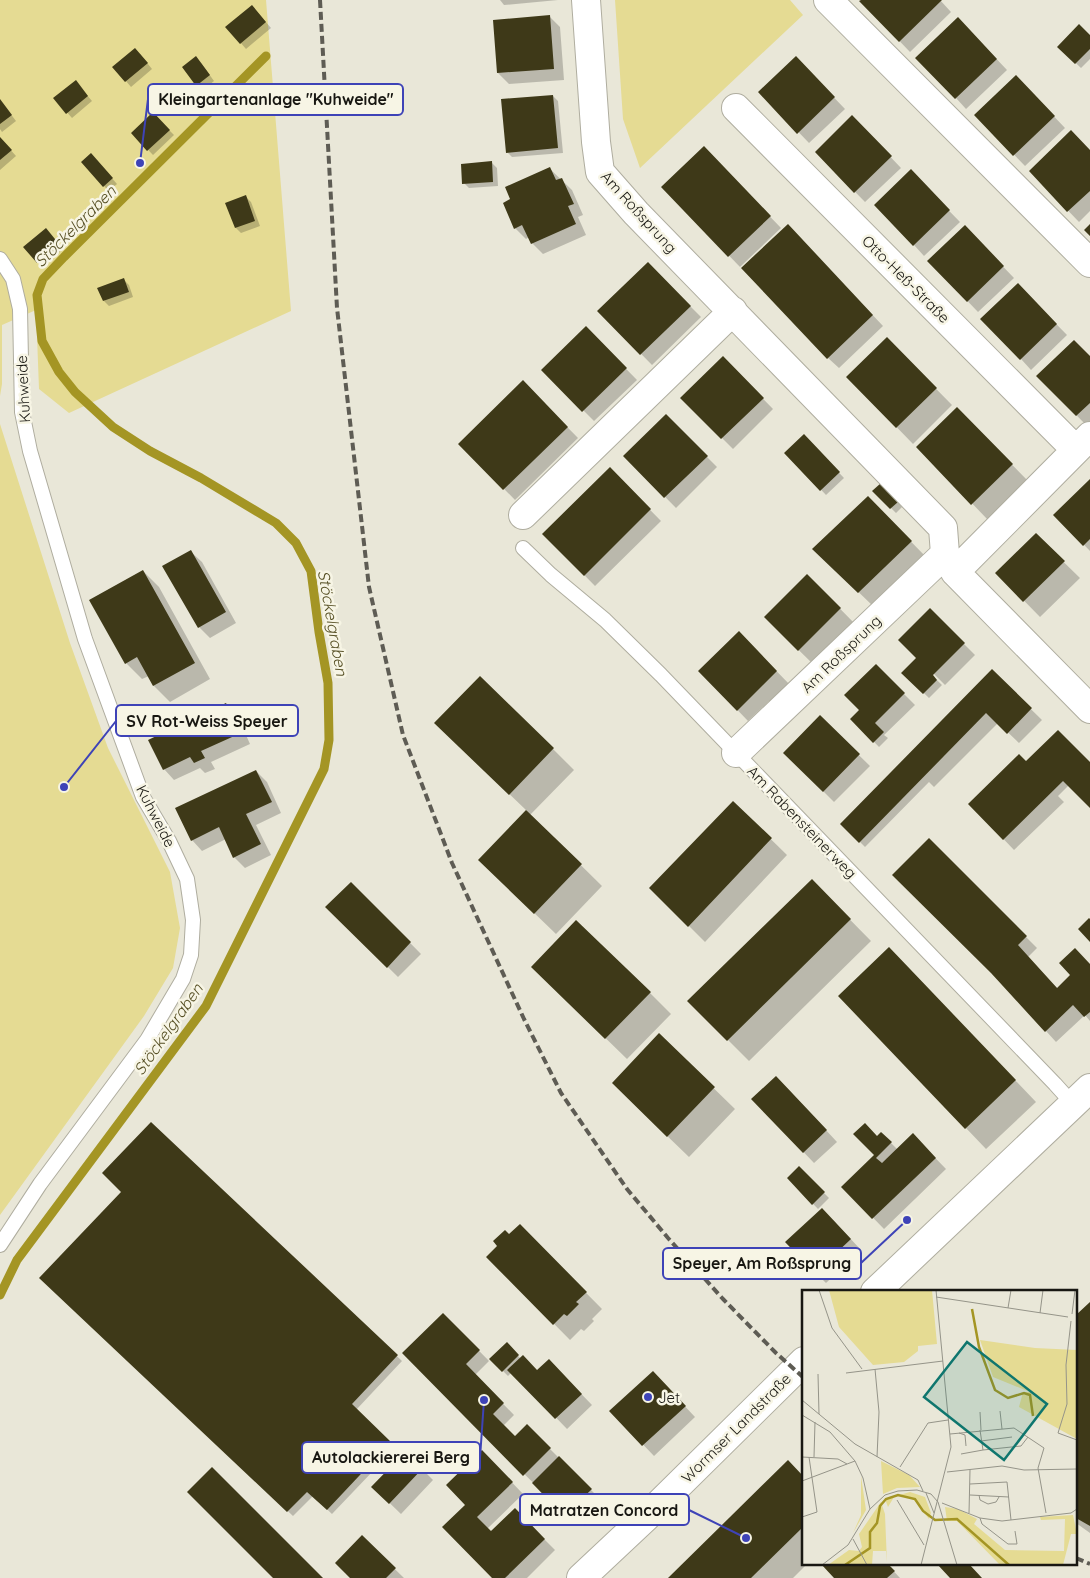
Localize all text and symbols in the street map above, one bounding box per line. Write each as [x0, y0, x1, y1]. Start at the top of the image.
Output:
callout: Kleingartenanlage "Kuhweide" [148, 84, 403, 115]
text: Kleingartenanlage "Kuhweide" [158, 89, 394, 109]
street label: Am Roßsprung [597, 167, 681, 257]
water label: Stöckelgraben [30, 181, 120, 271]
street label: Otto-Heß-Straße [858, 231, 954, 327]
street label: Kuhweide [12, 355, 34, 423]
water label: Stöckelgraben [314, 569, 352, 678]
street label: Am Roßsprung [797, 611, 885, 697]
callout: SV Rot-Weiss Speyer [116, 705, 298, 736]
text: SV Rot-Weiss Speyer [126, 711, 288, 731]
street label: Am Rabensteinerweg [743, 762, 861, 882]
street label: Kuhweide [132, 782, 180, 850]
water label: Stöckelgraben [129, 979, 207, 1078]
callout: Speyer, Am Roßsprung [663, 1248, 861, 1279]
text: Speyer, Am Roßsprung [673, 1253, 851, 1273]
inset map [802, 1290, 1078, 1566]
street label: Wormser Landstraße [677, 1369, 795, 1487]
place label: Jet [658, 1388, 680, 1407]
marker: Jet [642, 1391, 654, 1403]
callout: Autolackiererei Berg [302, 1442, 480, 1473]
text: Autolackiererei Berg [312, 1447, 470, 1467]
callout: Matratzen Concord [520, 1494, 689, 1525]
text: Matratzen Concord [530, 1500, 678, 1520]

